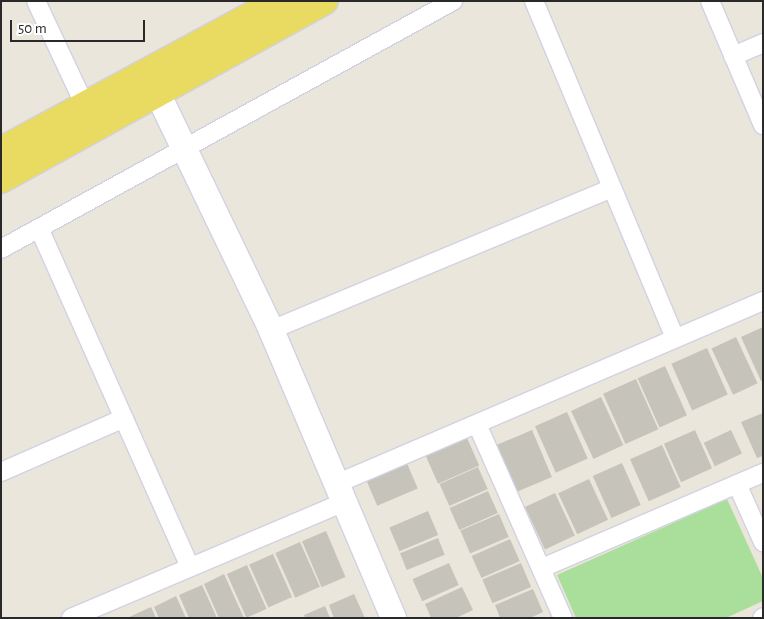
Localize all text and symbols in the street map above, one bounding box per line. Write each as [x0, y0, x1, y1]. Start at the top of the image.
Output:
scale bar [12, 10, 148, 42]
text: 50 m [18, 21, 47, 36]

